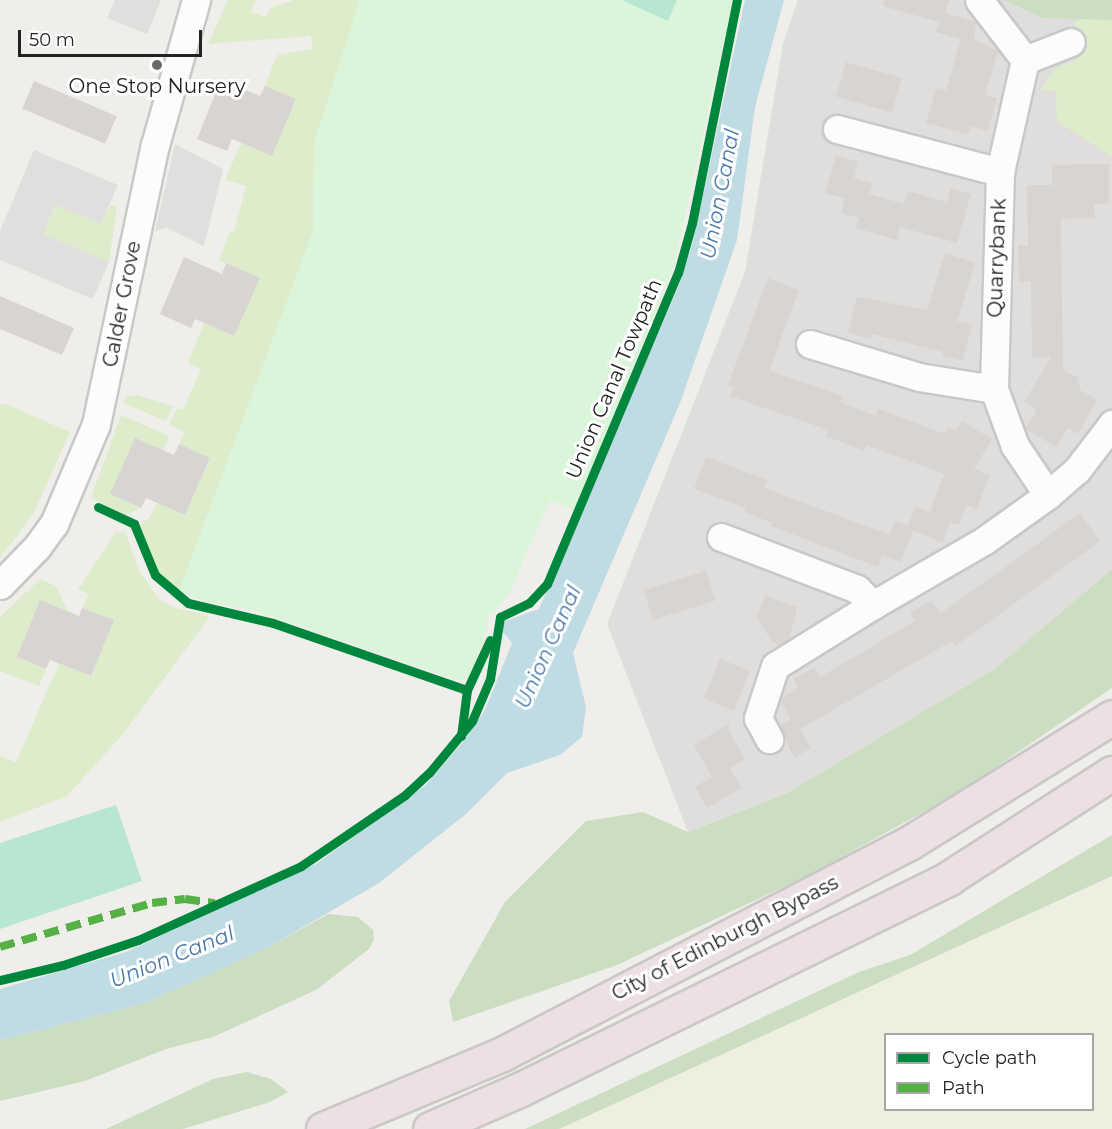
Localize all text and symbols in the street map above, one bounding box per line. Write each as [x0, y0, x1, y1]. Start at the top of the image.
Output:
scale bar [21, 18, 206, 56]
text: 50 m [29, 29, 75, 51]
marker: One Stop Nursery [150, 58, 164, 72]
place label: One Stop Nursery [68, 74, 246, 98]
water label: Union Canal [695, 127, 745, 261]
street label: Quarrybank [983, 198, 1011, 318]
street label: Calder Grove [98, 239, 146, 369]
street label: Union Canal Towpath [561, 275, 667, 483]
water label: Union Canal [510, 582, 586, 712]
street label: City of Edinburgh Bypass [608, 870, 842, 1006]
water label: Union Canal [106, 921, 238, 993]
legend [884, 1033, 1094, 1111]
text: Cycle path [942, 1047, 1037, 1069]
text: Path [942, 1077, 985, 1099]

